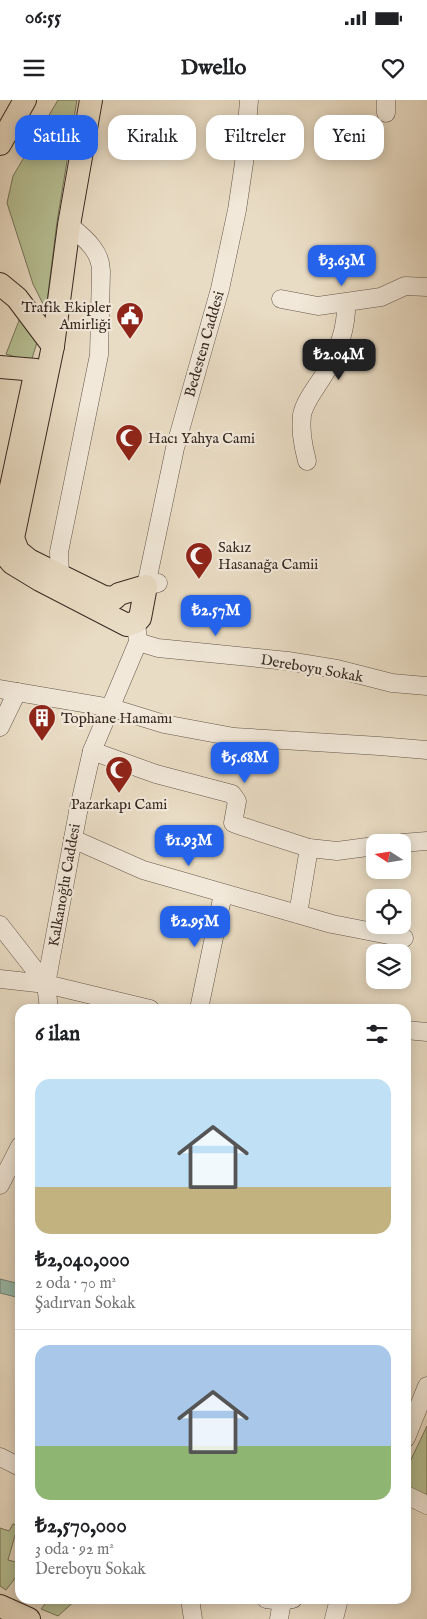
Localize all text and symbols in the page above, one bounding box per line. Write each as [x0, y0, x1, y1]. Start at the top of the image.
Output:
text: 06:55 [25, 6, 61, 30]
icon: menu [20, 54, 48, 82]
text: Dwello [181, 54, 246, 82]
icon: heart [379, 54, 407, 82]
chip: Satılık [15, 115, 98, 160]
chip: Kiralık [108, 115, 196, 160]
chip: Filtreler [206, 115, 304, 160]
chip: Yeni [314, 115, 384, 160]
pin: ₺3.63M [301, 244, 383, 287]
text: ₺3.63M [319, 251, 365, 271]
street label: Bedesten Caddesi [180, 289, 229, 399]
place label: Trafik Ekipler Amirliği [22, 298, 111, 334]
public building icon: Trafik Ekipler Amirliği [115, 301, 145, 340]
pin: ₺2.04M [298, 338, 380, 381]
text: ₺2.04M [314, 345, 364, 365]
mosque icon: Hacı Yahya Cami [114, 423, 144, 462]
place label: Hacı Yahya Cami [148, 429, 255, 448]
place label: Sakız Hasanağa Camii [218, 538, 318, 574]
mosque icon: Sakız Hasanağa Camii [184, 541, 214, 580]
pin: ₺2.57M [175, 594, 257, 637]
text: ₺2.57M [192, 601, 240, 621]
street label: Dereboyu Sokak [259, 650, 366, 687]
building icon: Tophane Hamamı [27, 703, 57, 742]
place label: Tophane Hamamı [61, 709, 172, 728]
pin: ₺5.68M [204, 742, 286, 784]
text: ₺5.68M [222, 748, 268, 768]
mosque icon: Pazarkapı Cami [104, 755, 134, 794]
place label: Pazarkapı Cami [71, 795, 167, 814]
street label: Kalkanoğlu Caddesi [44, 822, 85, 948]
pin: ₺1.93M [148, 824, 230, 867]
text: ₺1.93M [166, 831, 212, 851]
north arrow [366, 834, 411, 879]
map controls [366, 834, 411, 989]
button: locate [366, 889, 411, 934]
pin: ₺2.95M [154, 906, 236, 948]
text: ₺2.95M [171, 912, 219, 932]
button: layers [366, 944, 411, 989]
icon: filters [363, 1020, 391, 1048]
text: 6 ilan [35, 1021, 80, 1048]
icon: home [168, 1112, 258, 1202]
text: ₺2,040,000 [35, 1247, 130, 1274]
text: 2 oda · 70 m² [35, 1274, 116, 1294]
text: Şadırvan Sokak [35, 1294, 136, 1314]
icon: home [168, 1377, 258, 1467]
text: ₺2,570,000 [35, 1513, 127, 1540]
text: 3 oda · 92 m² [35, 1540, 114, 1560]
text: Dereboyu Sokak [35, 1560, 146, 1580]

